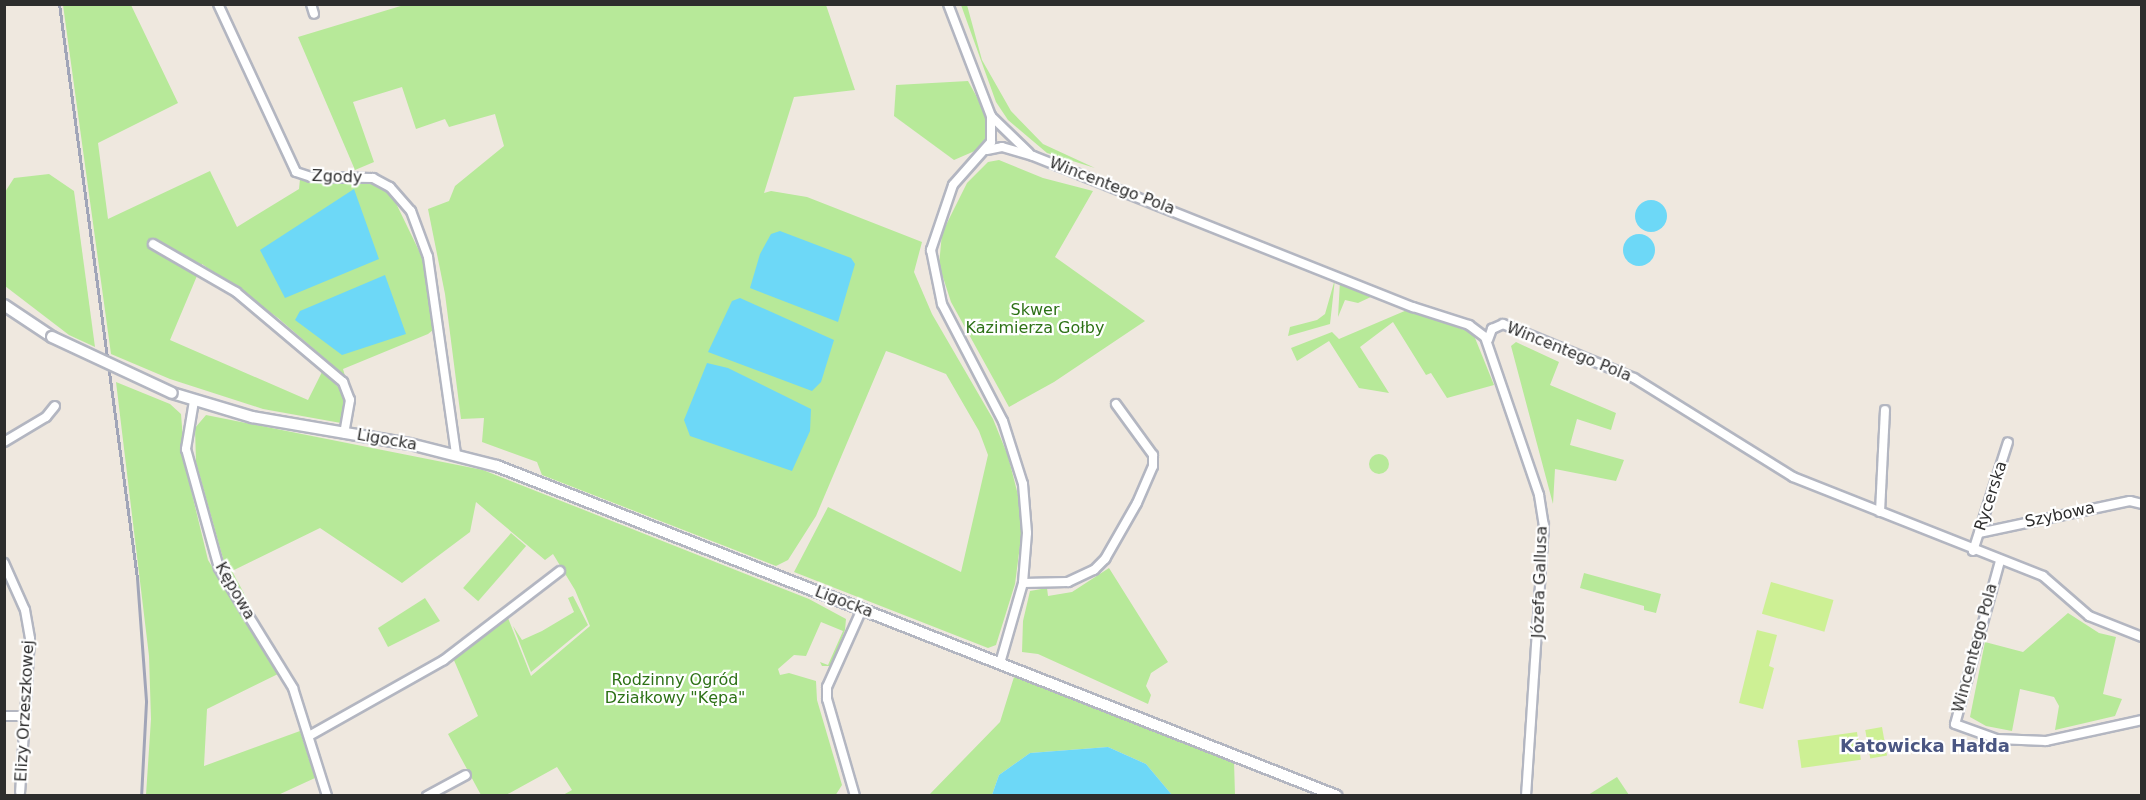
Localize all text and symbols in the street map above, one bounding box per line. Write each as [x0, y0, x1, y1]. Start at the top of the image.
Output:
street label: Wincentego Pola [1046, 153, 1178, 219]
street label: Zgody [311, 167, 363, 187]
park label: Skwer Kazimierza Gołby [966, 300, 1104, 338]
street label: Wincentego Pola [1504, 318, 1634, 386]
street label: Ligocka [355, 425, 419, 455]
street label: Rycerska [1971, 459, 2011, 533]
street label: Szybowa [2023, 498, 2097, 532]
street label: Józefa Gallusa [1528, 525, 1552, 639]
street label: Kępowa [211, 559, 259, 623]
street label: Wincentego Pola [1949, 581, 2001, 715]
street label: Ligocka [812, 582, 876, 622]
street label: Elizy Orzeszkowej [12, 640, 38, 782]
park label: Rodzinny Ogród Działkowy "Kępa" [605, 670, 745, 708]
district label: Katowicka Hałda [1840, 735, 2010, 757]

